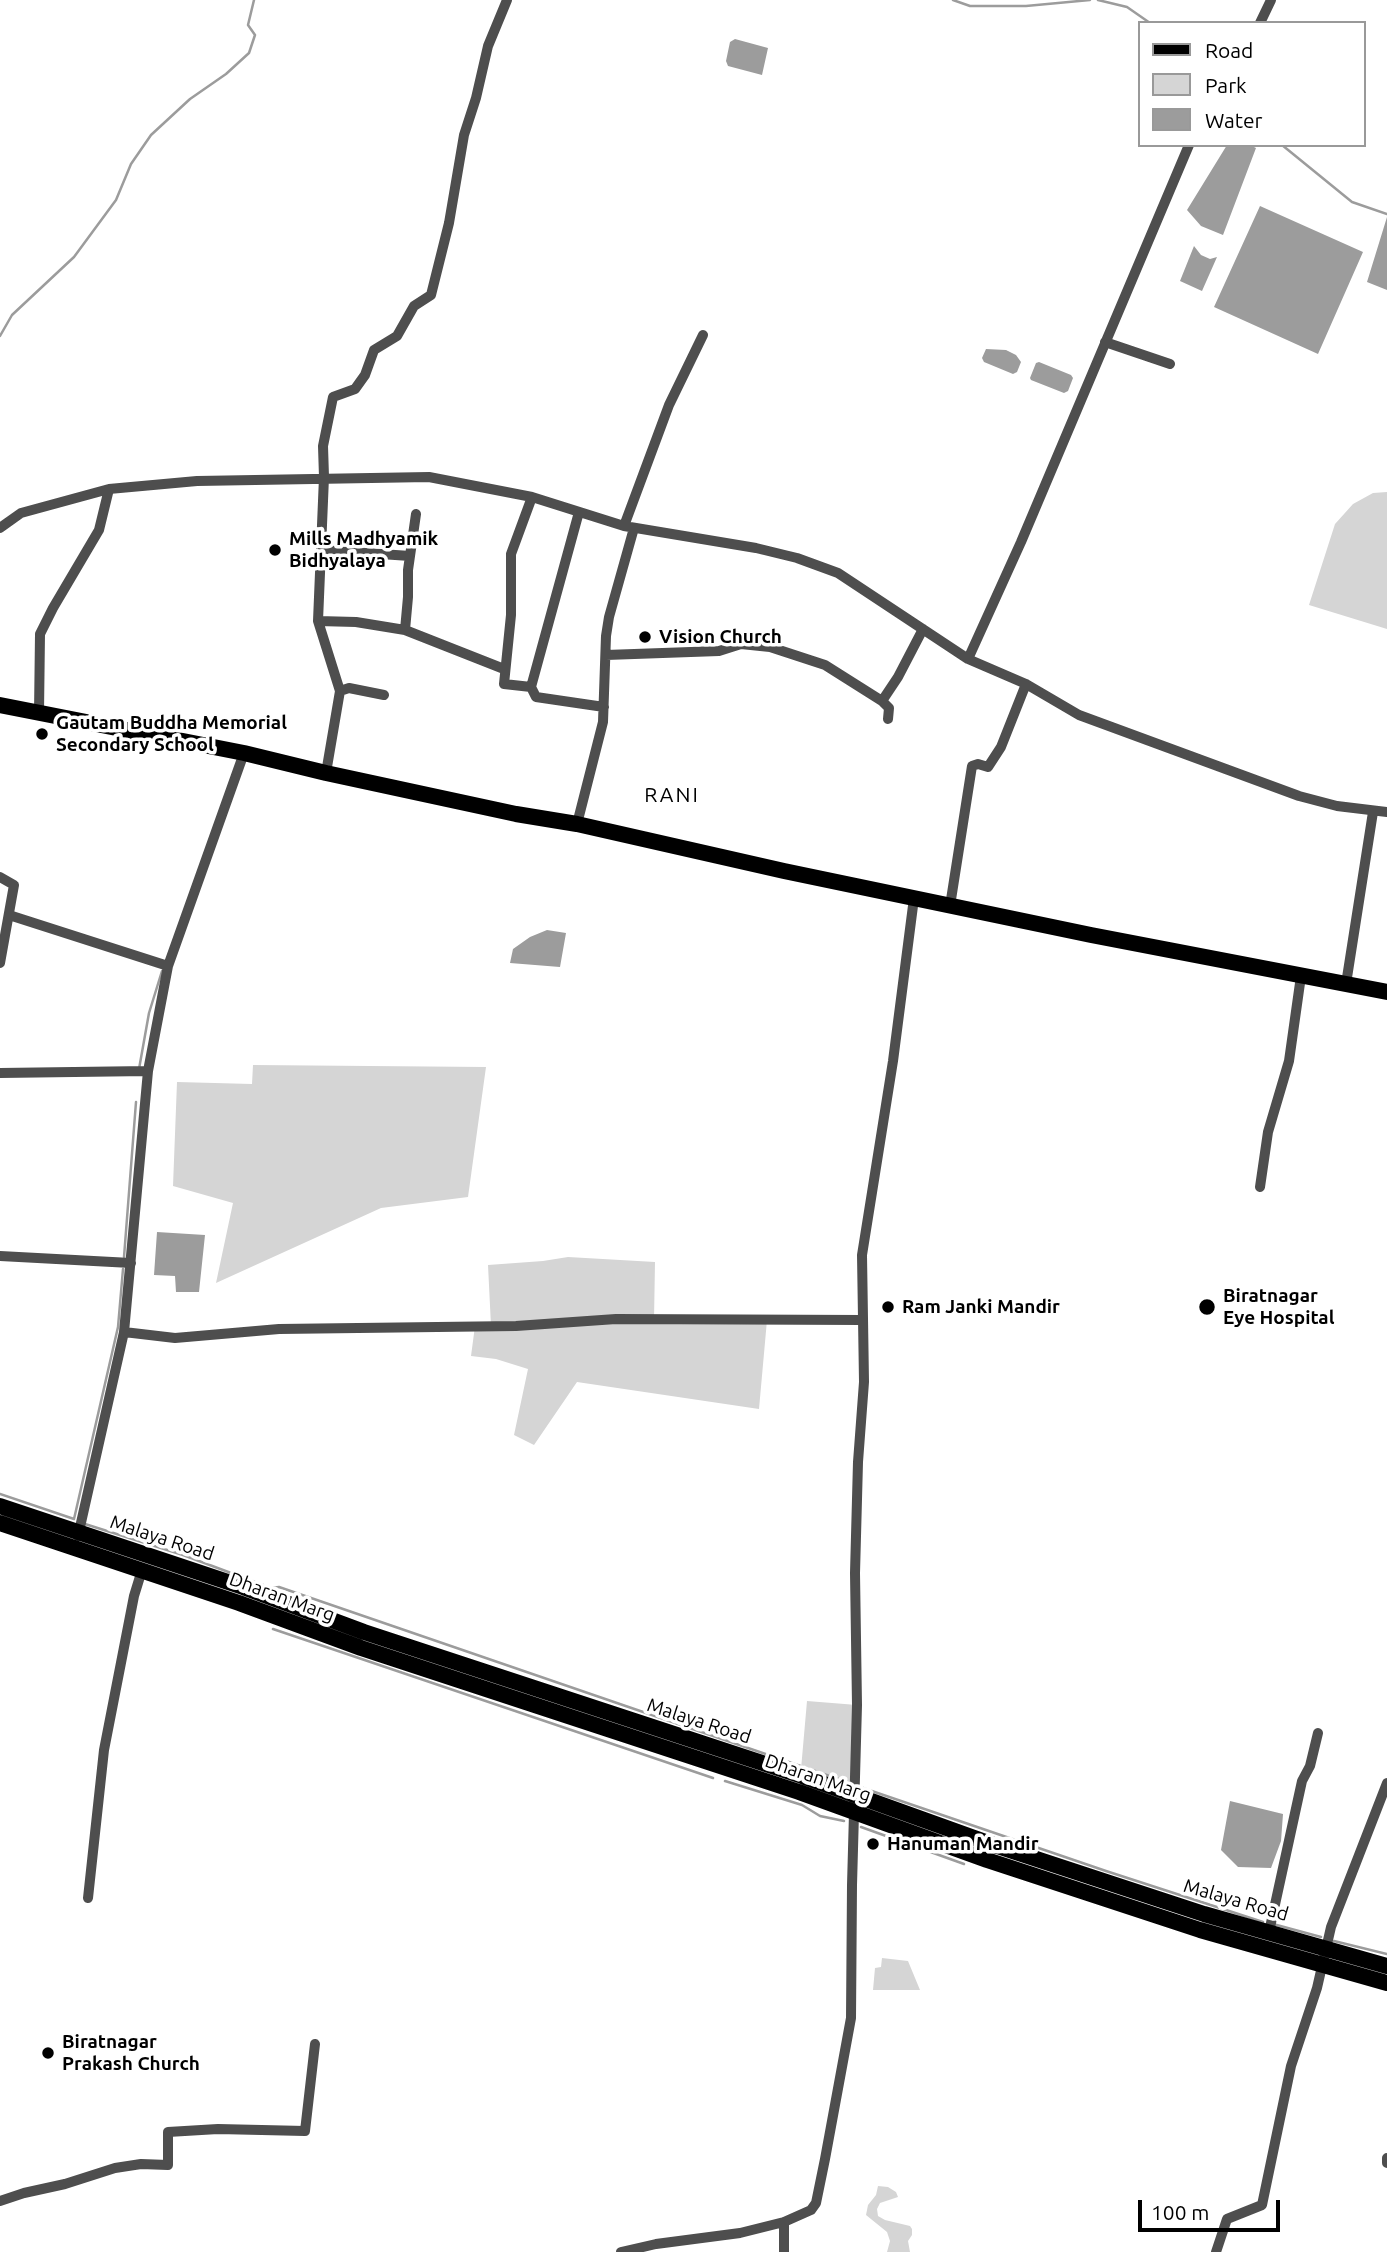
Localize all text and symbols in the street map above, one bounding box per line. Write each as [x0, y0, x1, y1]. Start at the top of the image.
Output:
legend [1138, 21, 1366, 147]
text: Road [1205, 38, 1253, 62]
text: Park [1205, 73, 1247, 97]
text: Water [1205, 108, 1263, 132]
place label: Mills Madhyamik Bidhyalaya [289, 528, 438, 572]
marker: Mills Madhyamik Bidhyalaya [267, 542, 283, 558]
place label: Vision Church [659, 626, 782, 648]
marker: Vision Church [637, 629, 653, 645]
place label: Gautam Buddha Memorial Secondary School [56, 712, 287, 756]
marker: Gautam Buddha Memorial Secondary School [34, 726, 50, 742]
district label: RANI [645, 782, 699, 808]
place label: Biratnagar Eye Hospital [1223, 1285, 1334, 1329]
place label: Ram Janki Mandir [902, 1296, 1060, 1318]
marker: Biratnagar Eye Hospital [1197, 1297, 1217, 1317]
marker: Ram Janki Mandir [880, 1299, 896, 1315]
street label: Malaya Road [107, 1510, 217, 1566]
street label: Dharan Marg [226, 1567, 338, 1627]
street label: Malaya Road [644, 1693, 754, 1749]
street label: Dharan Marg [762, 1749, 874, 1807]
place label: Hanuman Mandir [887, 1833, 1038, 1855]
marker: Hanuman Mandir [865, 1836, 881, 1852]
street label: Malaya Road [1181, 1874, 1291, 1926]
place label: Biratnagar Prakash Church [62, 2031, 200, 2075]
marker: Biratnagar Prakash Church [40, 2045, 56, 2061]
scale bar [1142, 2186, 1284, 2230]
text: 100 m [1151, 2200, 1209, 2224]

